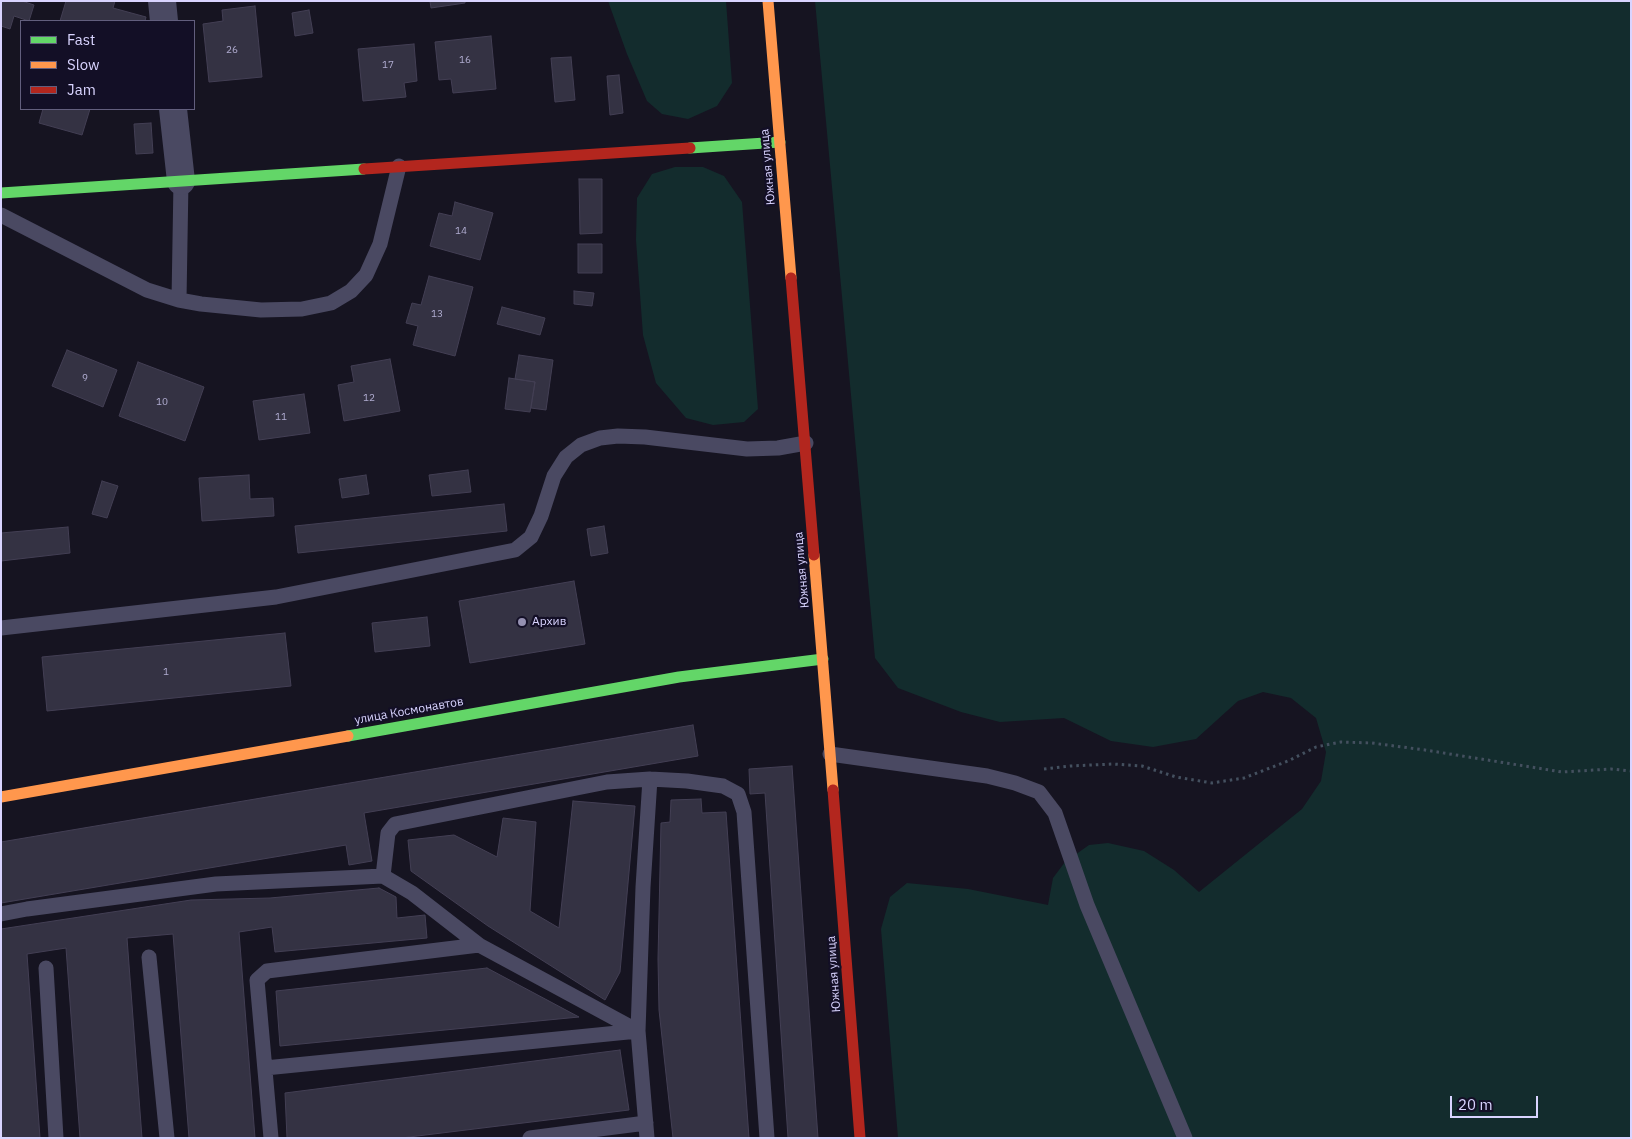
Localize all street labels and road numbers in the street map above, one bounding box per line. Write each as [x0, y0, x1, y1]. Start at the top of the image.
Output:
street label: Южная улица [757, 128, 779, 206]
street label: Южная улица [791, 531, 813, 609]
street label: улица Космонавтов [353, 694, 465, 728]
street label: Южная улица [824, 935, 844, 1013]

